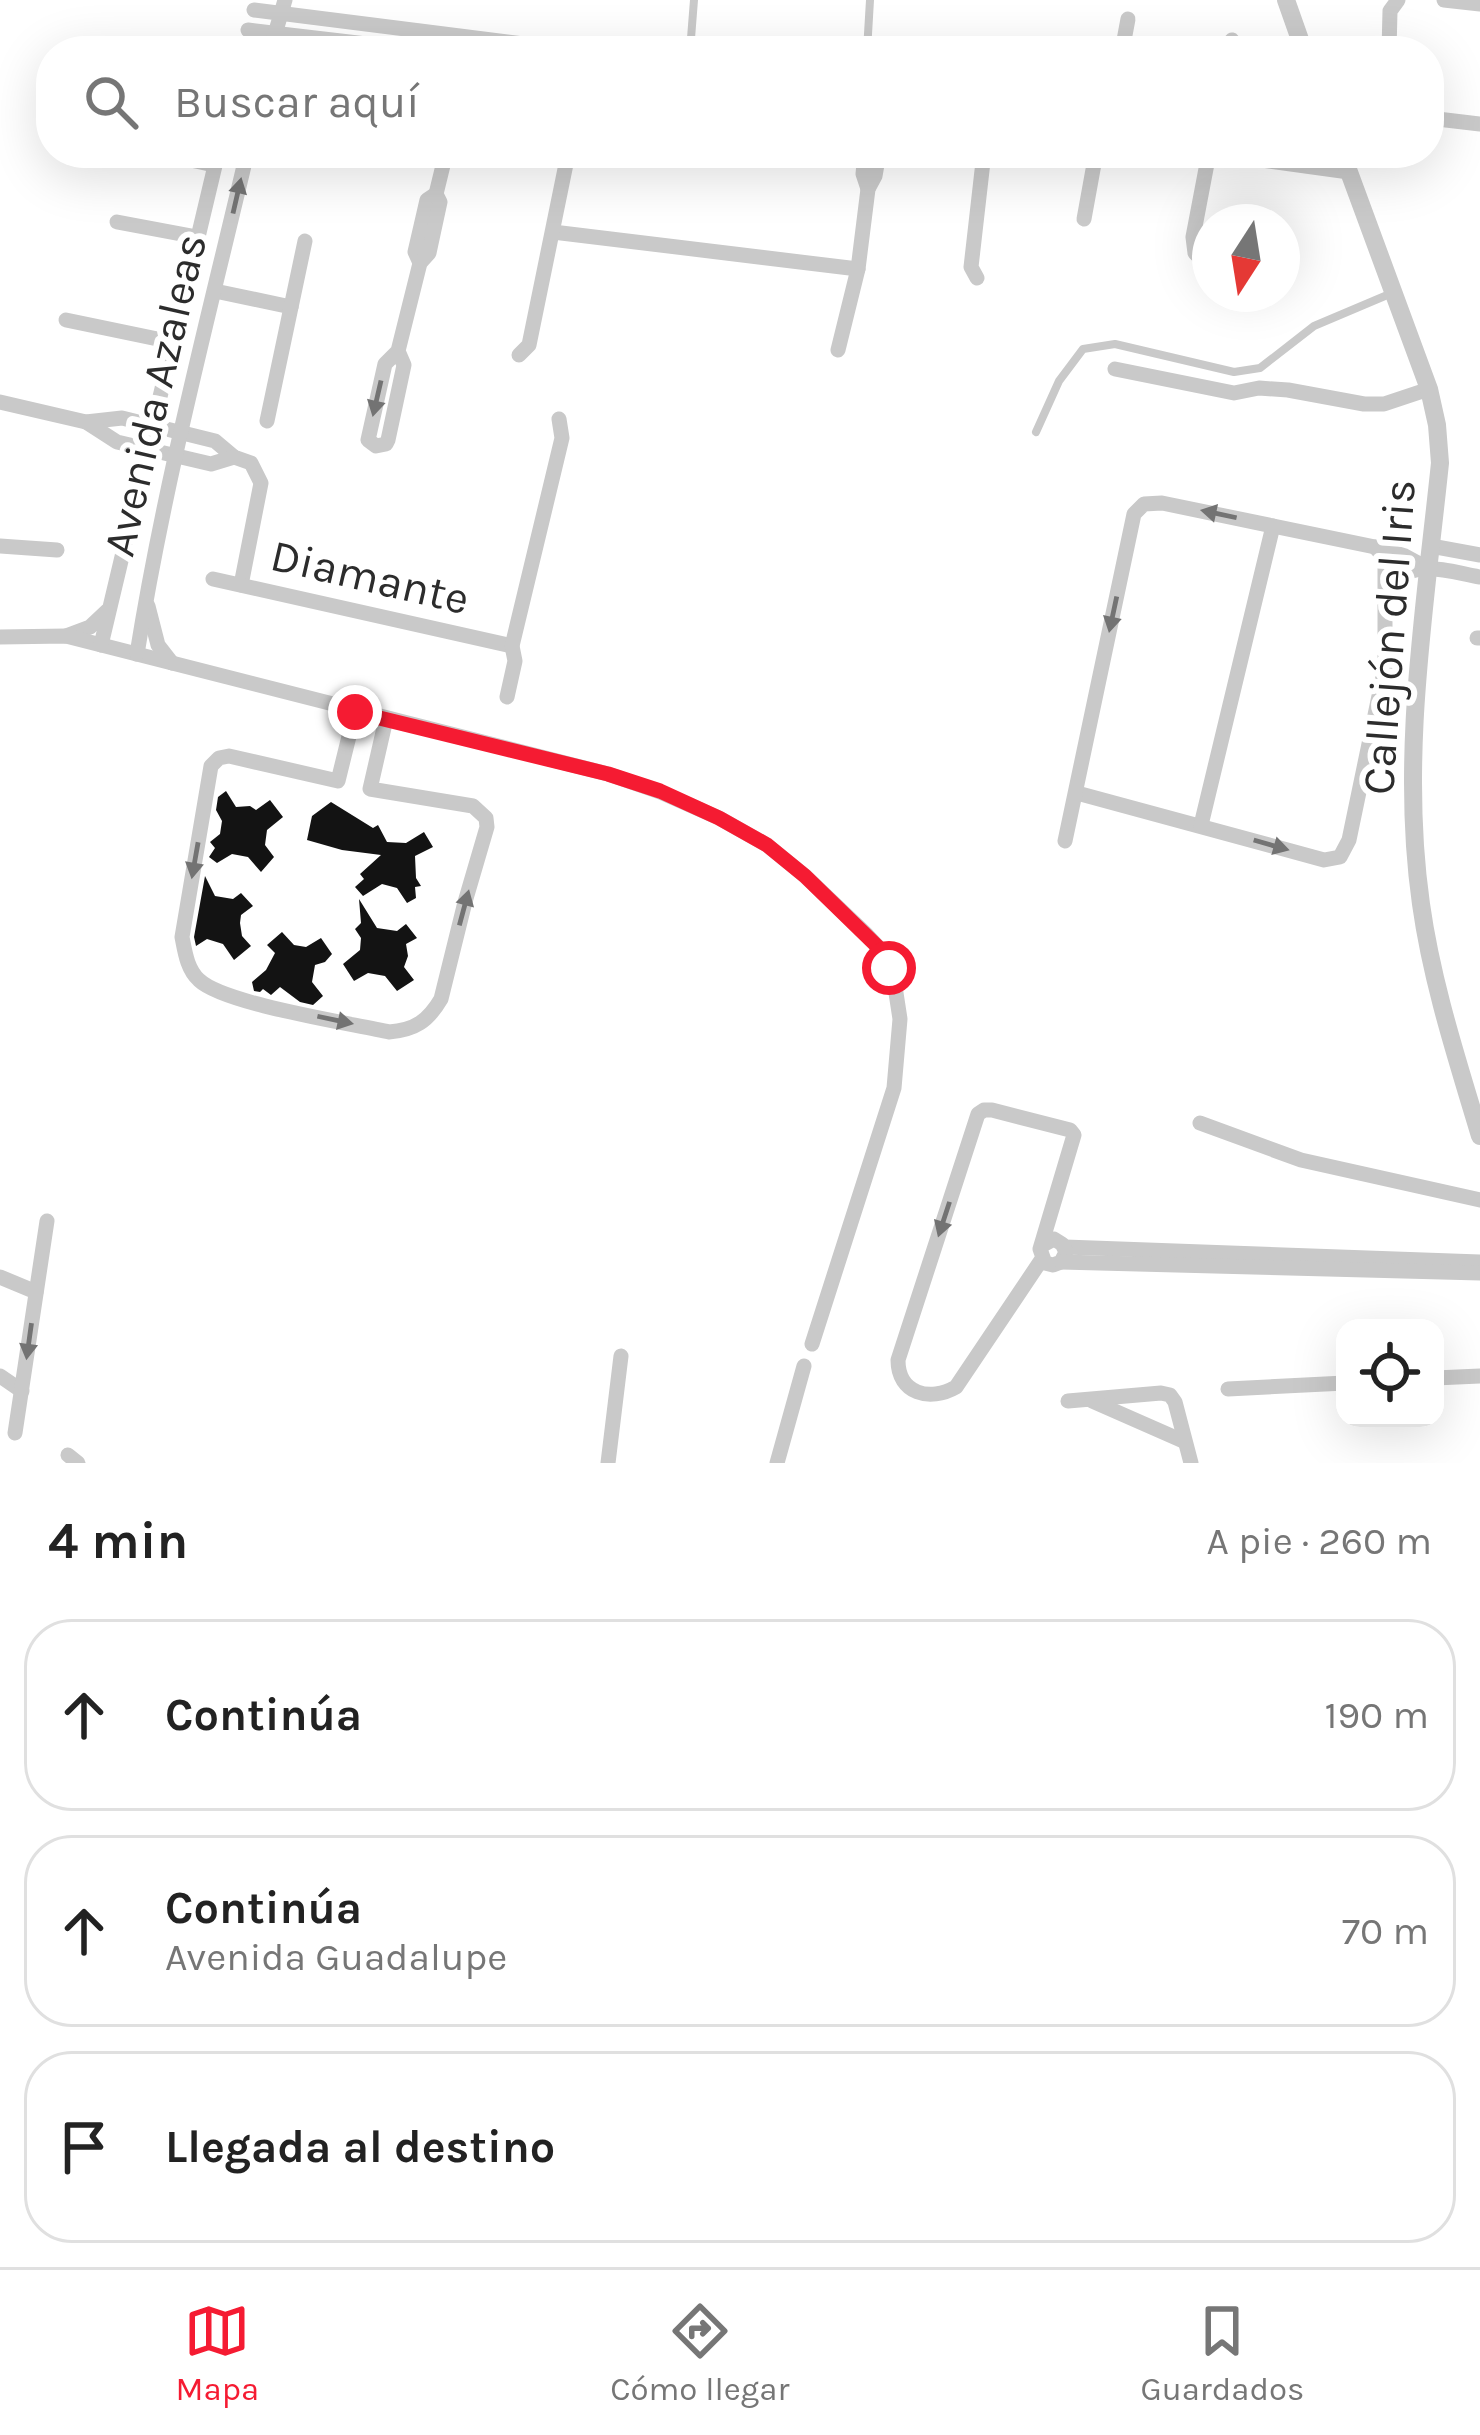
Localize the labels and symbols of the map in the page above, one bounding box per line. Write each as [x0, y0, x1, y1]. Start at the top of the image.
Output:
one-way arrow [228, 177, 247, 214]
north arrow [1192, 204, 1300, 312]
street label: Avenida Azaleas [93, 229, 217, 561]
one-way arrow [367, 380, 386, 417]
street label: Callejón del Iris [1352, 477, 1427, 797]
one-way arrow [1200, 504, 1238, 523]
street label: Diamante [266, 529, 474, 625]
one-way arrow [1103, 596, 1122, 634]
route end [328, 685, 382, 739]
one-way arrow [1253, 837, 1290, 855]
one-way arrow [185, 842, 204, 879]
one-way arrow [455, 889, 474, 926]
route start [862, 941, 916, 995]
one-way arrow [316, 1012, 354, 1031]
one-way arrow [934, 1201, 953, 1238]
one-way arrow [19, 1323, 38, 1360]

